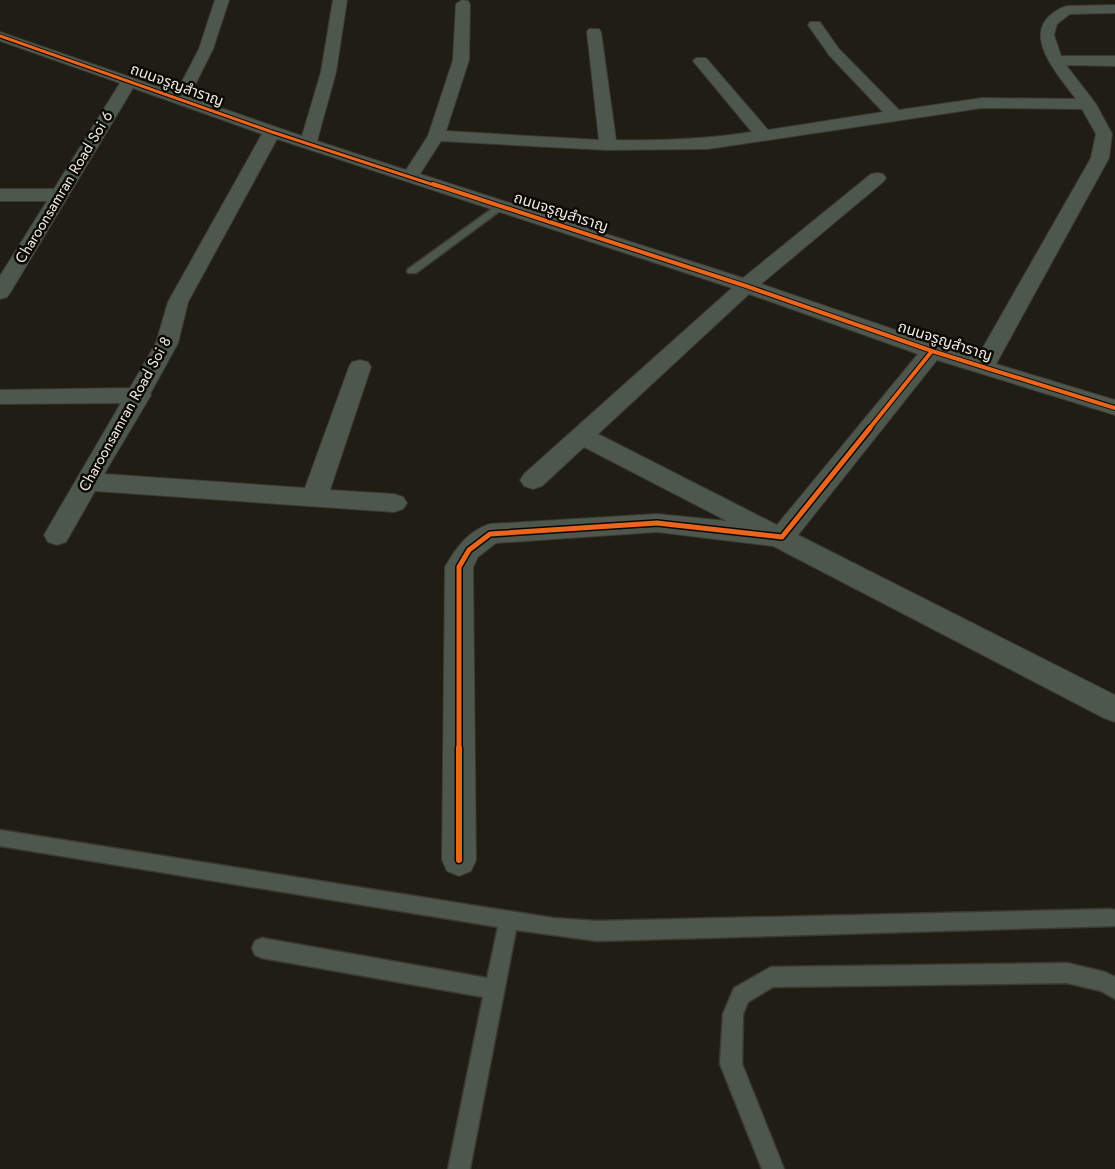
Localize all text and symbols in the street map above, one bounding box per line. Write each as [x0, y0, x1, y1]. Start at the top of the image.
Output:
street label: ถนนจรูญสำราญ [127, 58, 227, 112]
street label: Charoonsamran Road Soi 6 [10, 107, 118, 267]
street label: ถนนจรูญสำราญ [511, 186, 611, 238]
street label: ถนนจรูญสำราญ [895, 315, 995, 367]
street label: Charoonsamran Road Soi 8 [73, 333, 177, 495]

